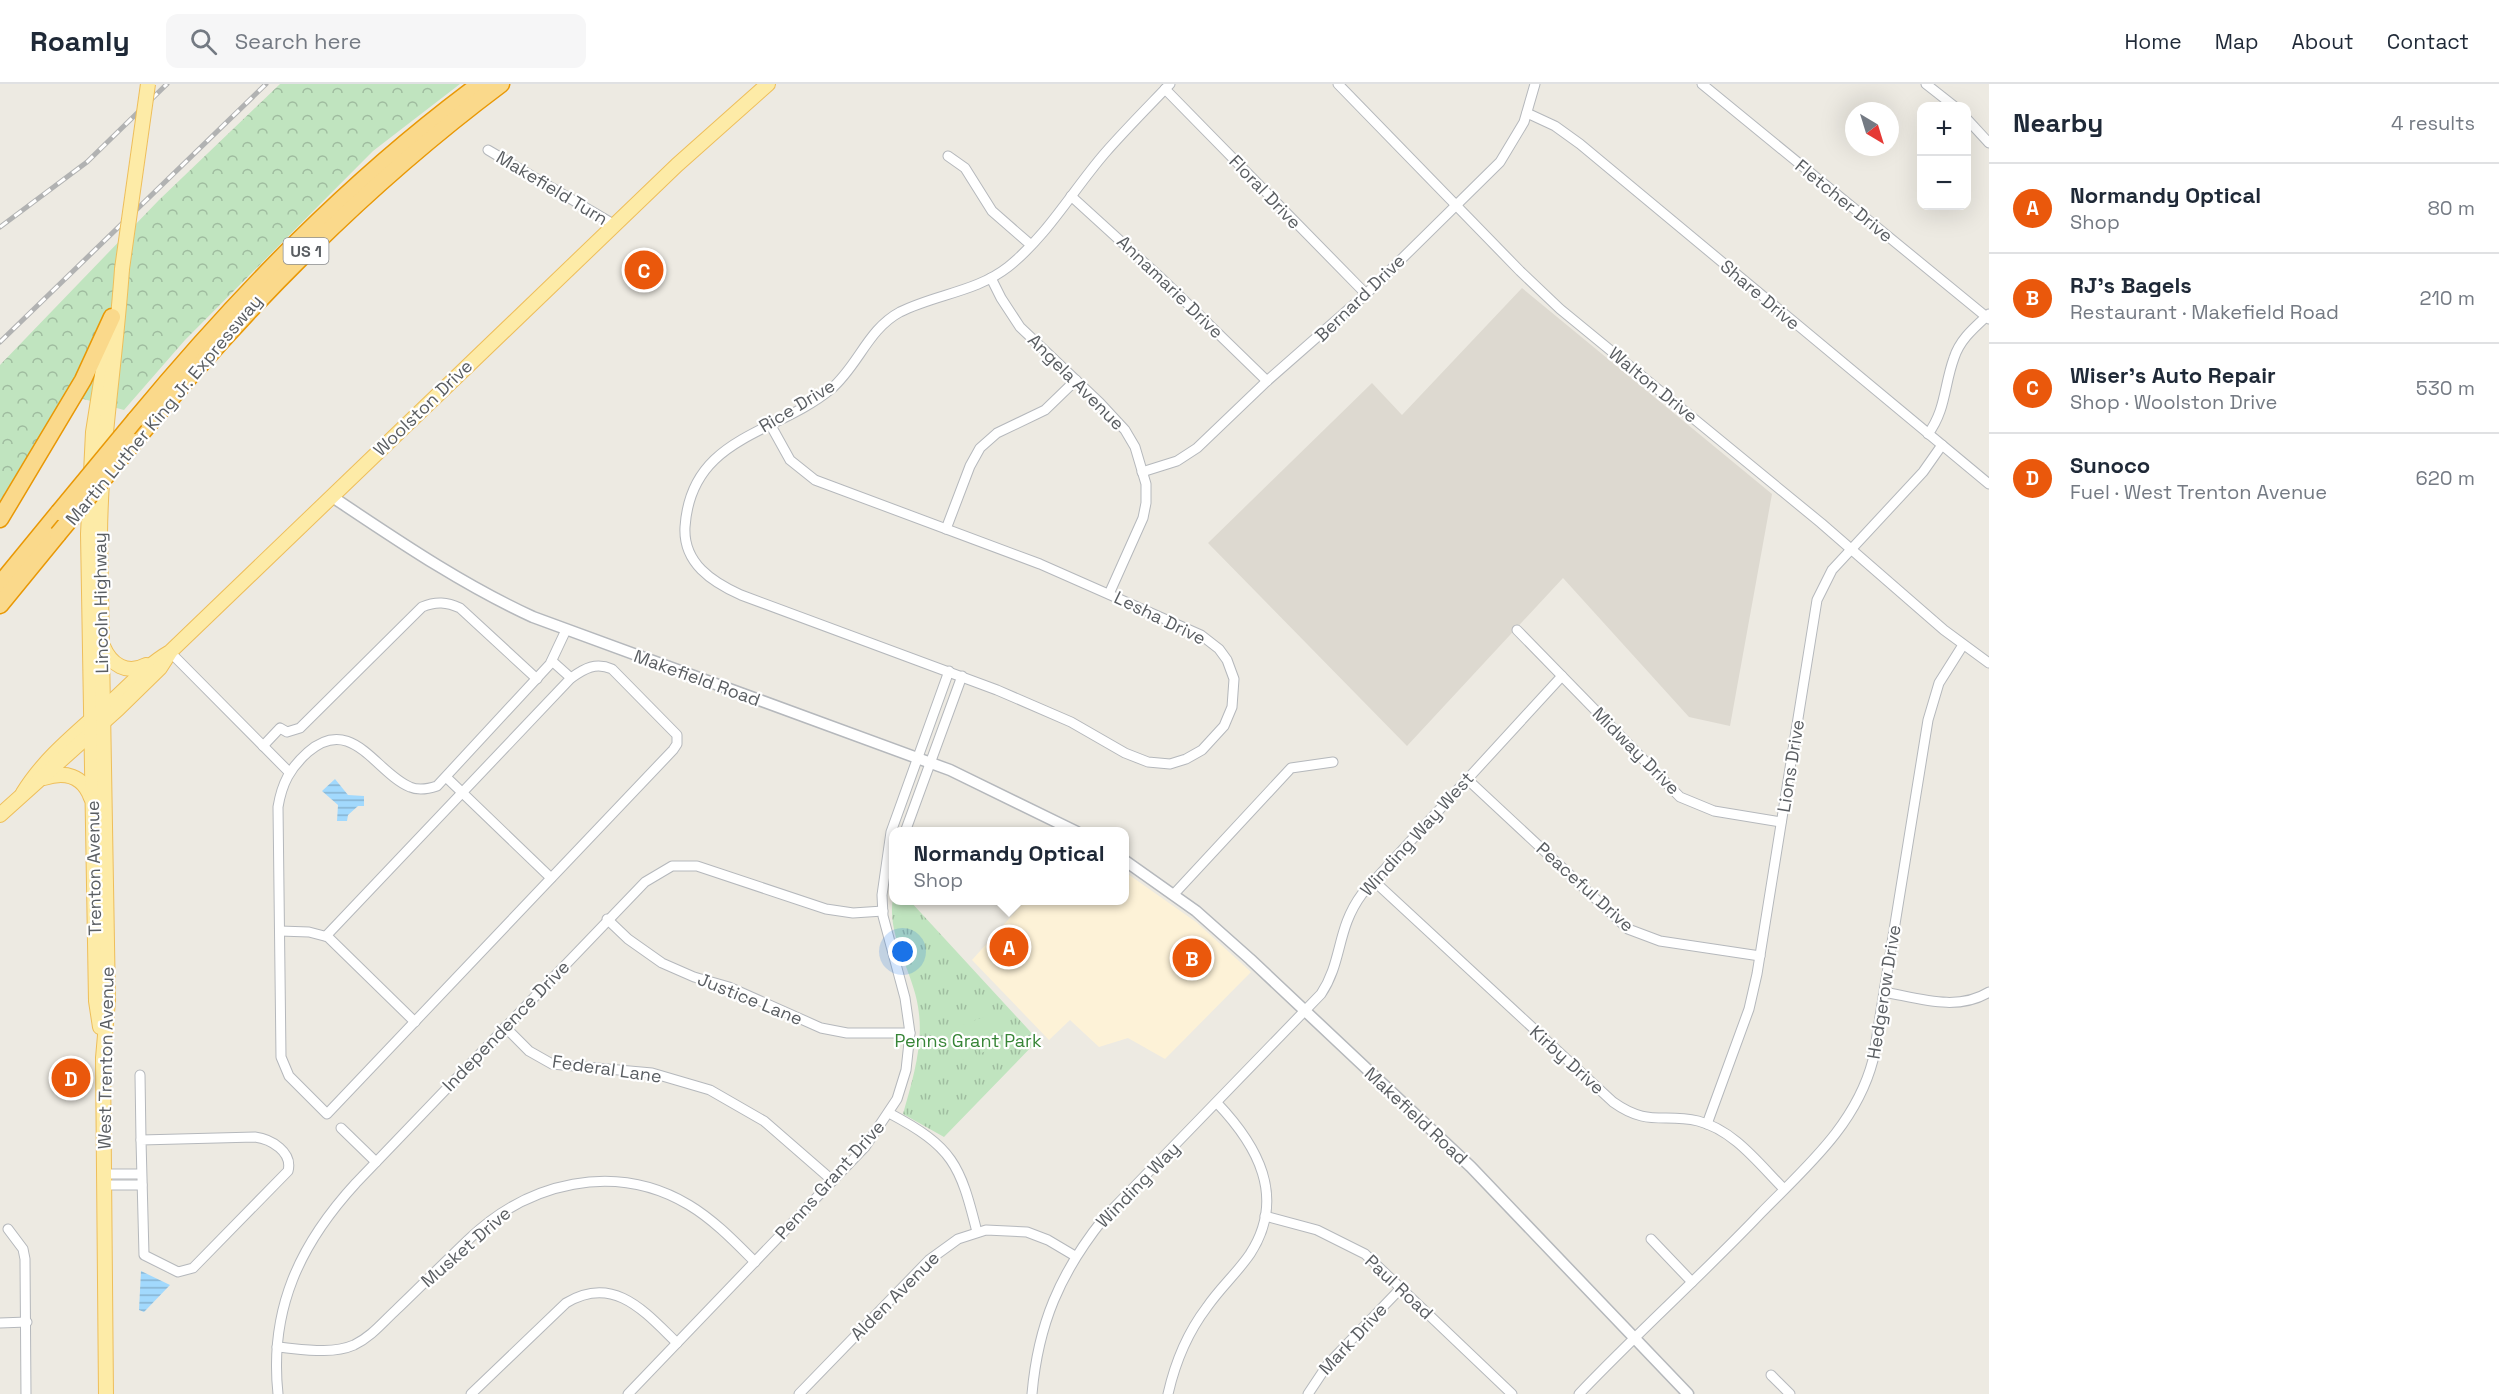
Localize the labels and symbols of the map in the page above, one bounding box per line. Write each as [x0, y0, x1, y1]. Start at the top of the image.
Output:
north arrow [1845, 102, 1899, 156]
street label: Makefield Turn [492, 145, 612, 230]
street label: Floral Drive [1224, 150, 1306, 234]
street label: Fletcher Drive [1791, 154, 1898, 247]
street label: Annamarie Drive [1112, 230, 1228, 343]
road number: US 1 [284, 238, 328, 264]
pin: C [624, 248, 664, 292]
street label: Bernard Drive [1310, 249, 1410, 346]
street label: Share Drive [1716, 255, 1805, 335]
street label: Martin Luther King Jr. Expressway [60, 290, 267, 530]
street label: Angela Avenue [1023, 329, 1129, 435]
street label: Walton Drive [1604, 342, 1703, 428]
street label: Woolston Drive [368, 354, 477, 461]
street label: Rice Drive [754, 374, 839, 437]
street label: Lincoln Highway [88, 532, 113, 674]
street label: Lesha Drive [1111, 586, 1210, 650]
street label: Makefield Road [631, 644, 764, 711]
street label: Midway Drive [1588, 702, 1685, 799]
street label: Lions Drive [1772, 718, 1809, 814]
street label: Winding Way West [1355, 767, 1478, 901]
street label: Trenton Avenue [81, 800, 106, 936]
street label: Peaceful Drive [1532, 837, 1639, 936]
street label: Hedgerow Drive [1862, 923, 1905, 1061]
pin: A [990, 924, 1028, 970]
pin: B [1172, 936, 1212, 980]
your location [888, 937, 917, 966]
street label: Independence Drive [437, 955, 574, 1096]
street label: West Trenton Avenue [92, 966, 119, 1150]
street label: Justice Lane [694, 967, 806, 1030]
street label: Kirby Drive [1525, 1020, 1609, 1099]
park label: Penns Grant Park [894, 1029, 1042, 1052]
street label: Federal Lane [551, 1049, 663, 1088]
pin: D [52, 1056, 90, 1100]
street label: Makefield Road [1360, 1062, 1473, 1169]
street label: Penns Grant Drive [770, 1115, 889, 1244]
street label: Winding Way [1091, 1137, 1184, 1233]
street label: Musket Drive [416, 1201, 515, 1292]
street label: Alden Avenue [845, 1246, 944, 1345]
street label: Paul Road [1360, 1249, 1438, 1324]
street label: Mark Drive [1313, 1298, 1392, 1379]

